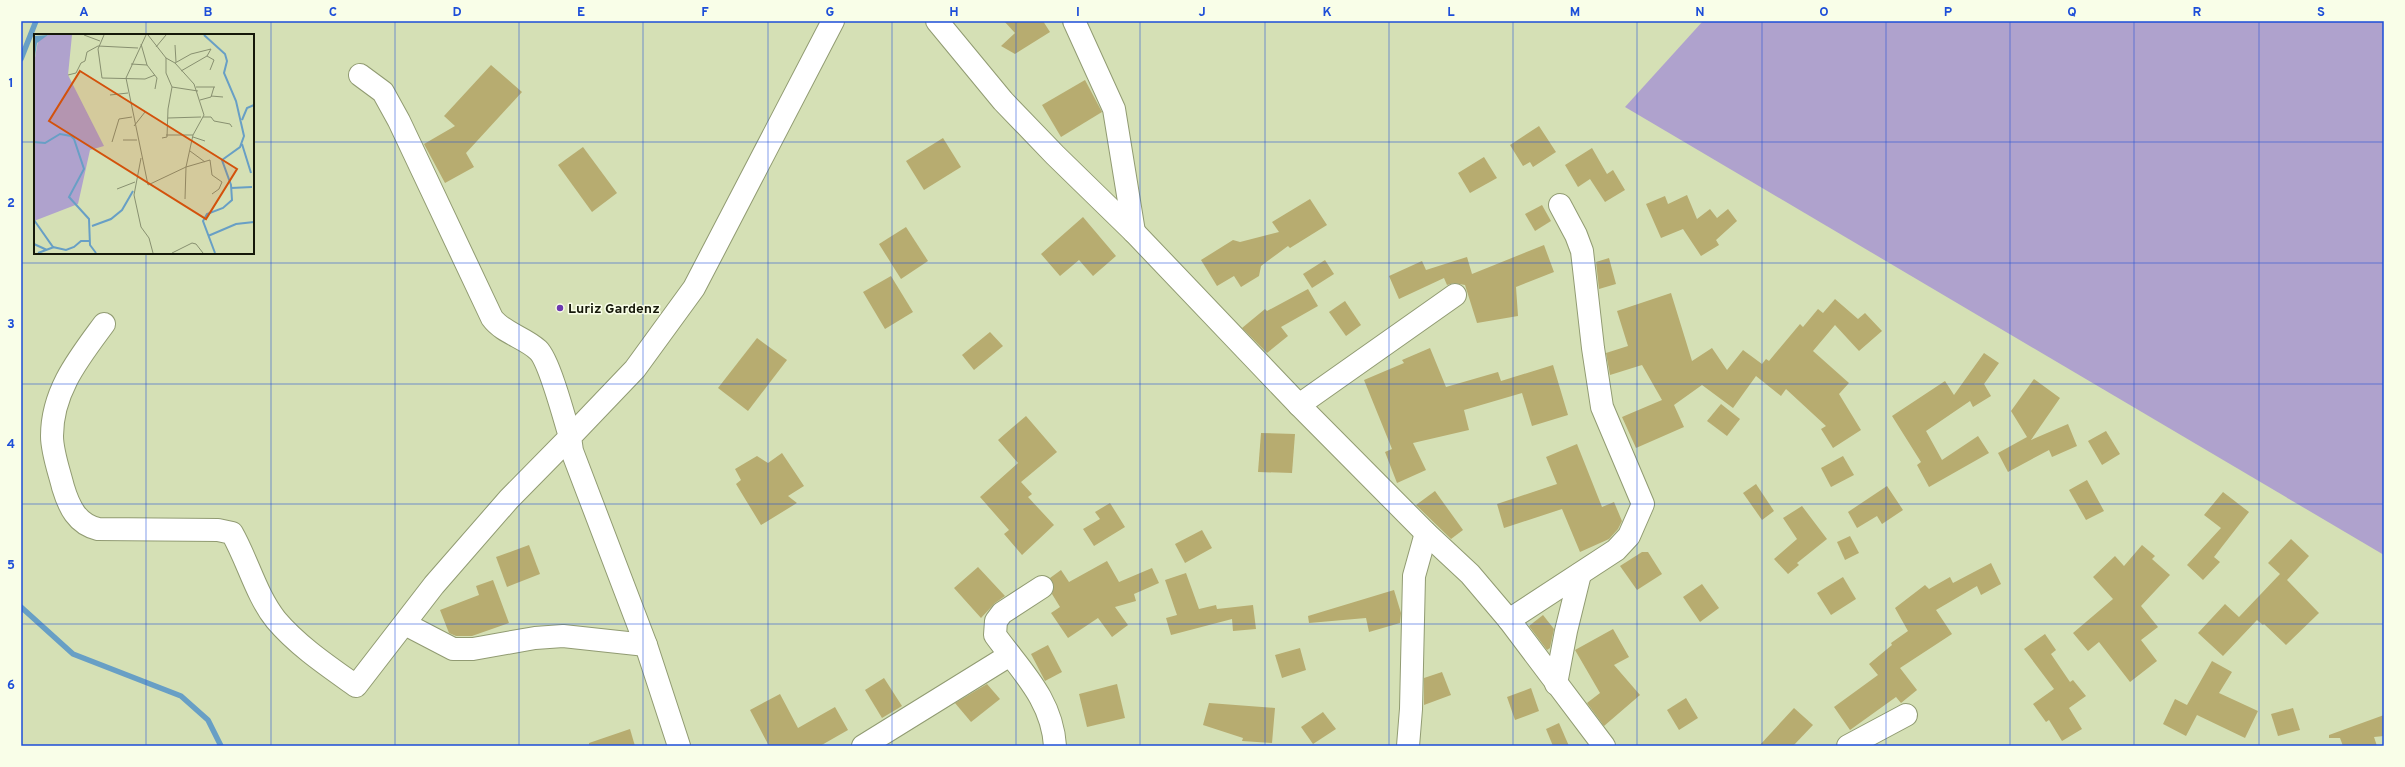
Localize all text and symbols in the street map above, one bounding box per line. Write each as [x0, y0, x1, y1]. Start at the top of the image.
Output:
text: A [79, 5, 89, 21]
text: B [204, 5, 213, 21]
text: C [329, 5, 337, 21]
text: D [452, 5, 462, 21]
text: E [577, 5, 585, 21]
text: F [701, 5, 709, 21]
text: G [826, 5, 835, 21]
text: H [949, 5, 959, 21]
text: I [1076, 5, 1080, 21]
text: J [1198, 5, 1206, 21]
text: K [1322, 5, 1332, 21]
text: L [1447, 5, 1455, 21]
text: M [1570, 5, 1580, 21]
text: N [1695, 5, 1705, 21]
text: O [1819, 5, 1829, 21]
text: P [1944, 5, 1953, 21]
text: Q [2067, 5, 2077, 21]
text: R [2193, 5, 2202, 21]
text: S [2317, 5, 2325, 21]
inset map [34, 34, 254, 254]
text: 1 [8, 76, 14, 92]
text: 2 [7, 196, 15, 212]
place label: Luriz Gardenz [568, 301, 660, 318]
marker: Luriz Gardenz [555, 303, 565, 313]
text: 3 [7, 317, 15, 333]
text: 4 [7, 437, 15, 453]
text: 5 [7, 558, 15, 574]
text: 6 [7, 678, 15, 694]

